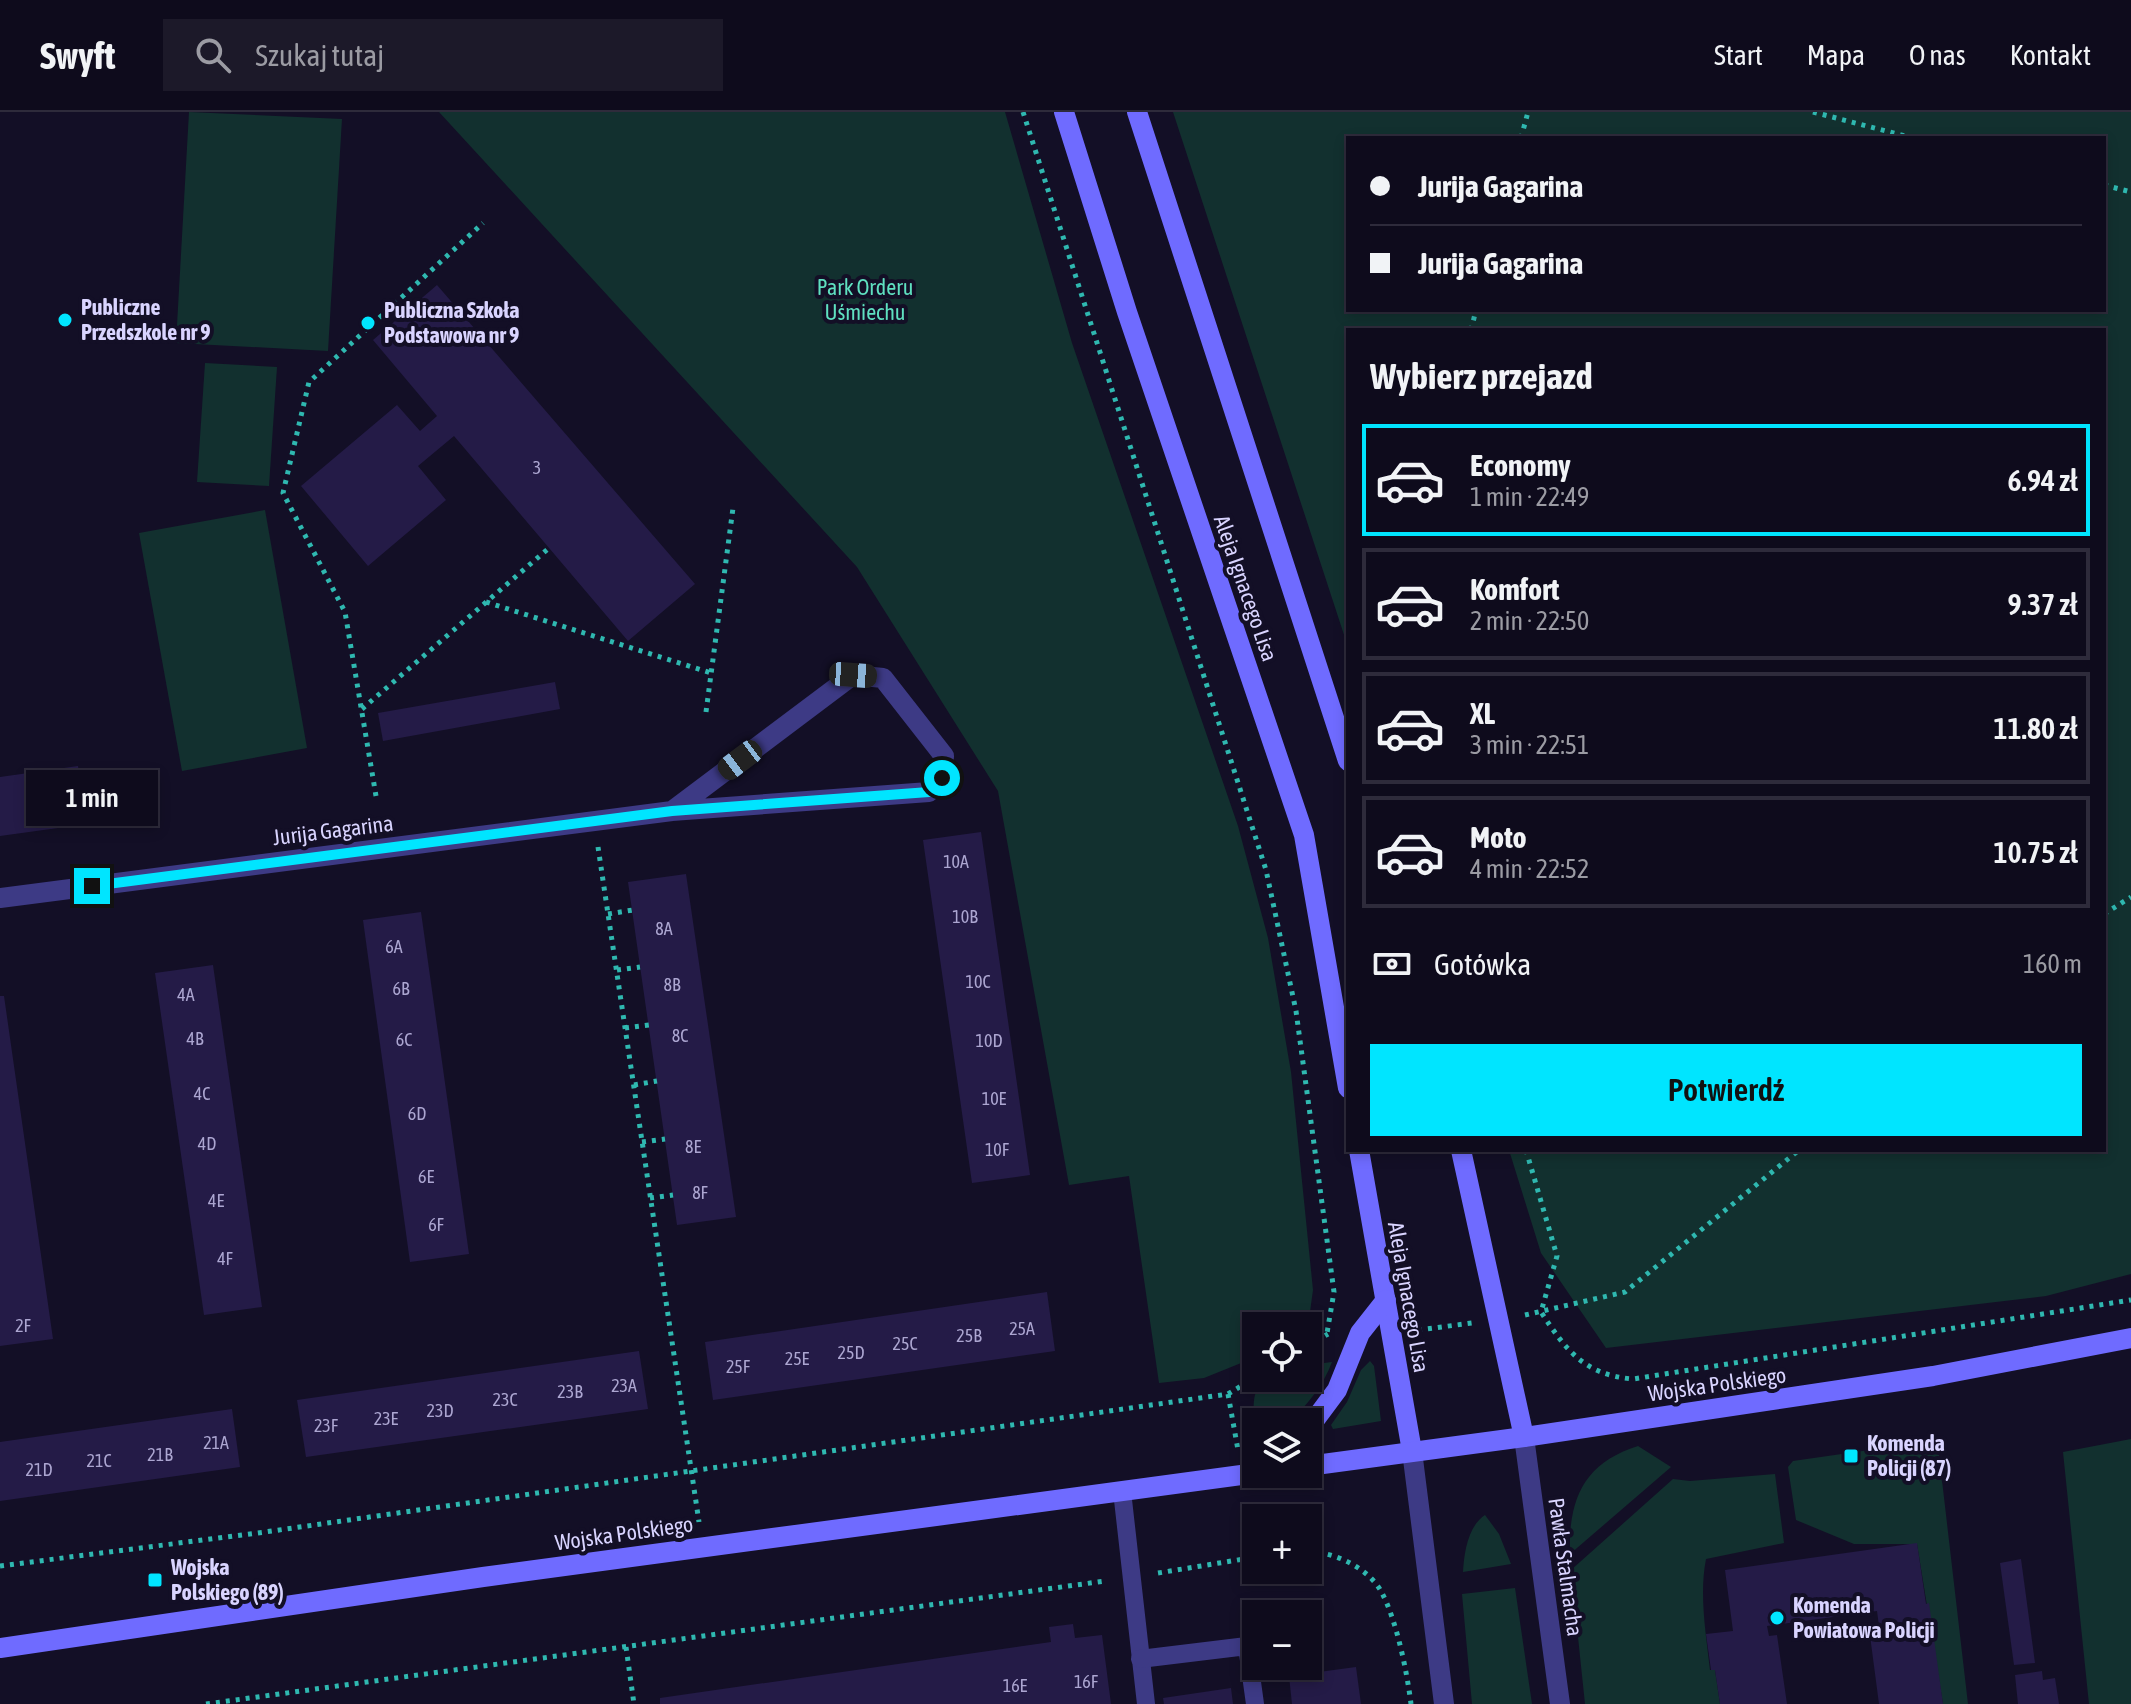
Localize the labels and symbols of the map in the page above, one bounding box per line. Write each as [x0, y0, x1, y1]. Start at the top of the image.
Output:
park label: Park Orderu Uśmiechu [817, 274, 913, 325]
place label: Publiczne Przedszkole nr 9 [81, 294, 211, 345]
place label: Publiczna Szkoła Podstawowa nr 9 [384, 297, 520, 348]
marker: Publiczne Przedszkole nr 9 [56, 311, 74, 329]
marker: Publiczna Szkoła Podstawowa nr 9 [359, 314, 377, 332]
house number: 3 [533, 457, 541, 478]
street label: Aleja Ignacego Lisa [1209, 512, 1283, 664]
car [828, 661, 878, 689]
car [714, 736, 766, 784]
route start [924, 760, 960, 796]
callout: 1 min [26, 770, 158, 826]
street label: Jurija Gagarina [271, 810, 395, 850]
house number: 10A [943, 851, 969, 872]
route end [74, 868, 110, 904]
house number: 10B [952, 906, 978, 927]
house number: 8A [655, 918, 673, 939]
house number: 6A [385, 936, 403, 957]
house number: 10C [965, 971, 991, 992]
house number: 8B [664, 974, 681, 995]
house number: 6B [393, 978, 410, 999]
house number: 4A [177, 984, 195, 1005]
house number: 8C [672, 1025, 688, 1046]
house number: 4B [187, 1028, 204, 1049]
house number: 6C [396, 1029, 412, 1050]
house number: 10D [976, 1030, 1003, 1051]
house number: 4C [194, 1083, 210, 1104]
house number: 10E [982, 1088, 1007, 1109]
house number: 6D [408, 1103, 426, 1124]
house number: 4D [198, 1133, 216, 1154]
house number: 8E [685, 1136, 701, 1157]
house number: 10F [985, 1139, 1010, 1160]
house number: 6E [418, 1166, 434, 1187]
house number: 8F [692, 1182, 709, 1203]
house number: 4E [208, 1190, 224, 1211]
house number: 6F [428, 1214, 445, 1235]
street label: Aleja Ignacego Lisa [1383, 1220, 1435, 1374]
house number: 4F [217, 1248, 234, 1269]
house number: 2F [15, 1315, 32, 1336]
house number: 25A [1009, 1318, 1035, 1339]
house number: 25B [956, 1325, 982, 1346]
house number: 25C [892, 1333, 918, 1354]
house number: 25D [838, 1342, 865, 1363]
house number: 25E [785, 1348, 810, 1369]
house number: 25F [726, 1356, 751, 1377]
street label: Wojska Polskiego [1646, 1361, 1788, 1407]
house number: 23A [611, 1375, 637, 1396]
house number: 23B [557, 1381, 583, 1402]
house number: 23C [492, 1389, 518, 1410]
house number: 23D [427, 1400, 454, 1421]
house number: 23E [374, 1408, 399, 1429]
house number: 23F [314, 1415, 339, 1436]
place label: Komenda Policji (87) [1867, 1430, 1951, 1481]
house number: 21A [203, 1432, 229, 1453]
house number: 21B [147, 1444, 173, 1465]
marker: Komenda Policji (87) [1842, 1447, 1860, 1465]
house number: 21C [86, 1450, 112, 1471]
house number: 21D [26, 1459, 53, 1480]
street label: Pawła Stalmacha [1543, 1496, 1589, 1638]
street label: Wojska Polskiego [553, 1510, 695, 1556]
place label: Wojska Polskiego (89) [170, 1554, 284, 1605]
marker: Wojska Polskiego (89) [146, 1571, 164, 1589]
place label: Komenda Powiatowa Policji [1793, 1592, 1935, 1643]
marker: Komenda Powiatowa Policji [1768, 1609, 1786, 1627]
house number: 16F [1074, 1671, 1099, 1692]
house number: 16E [1003, 1675, 1028, 1696]

